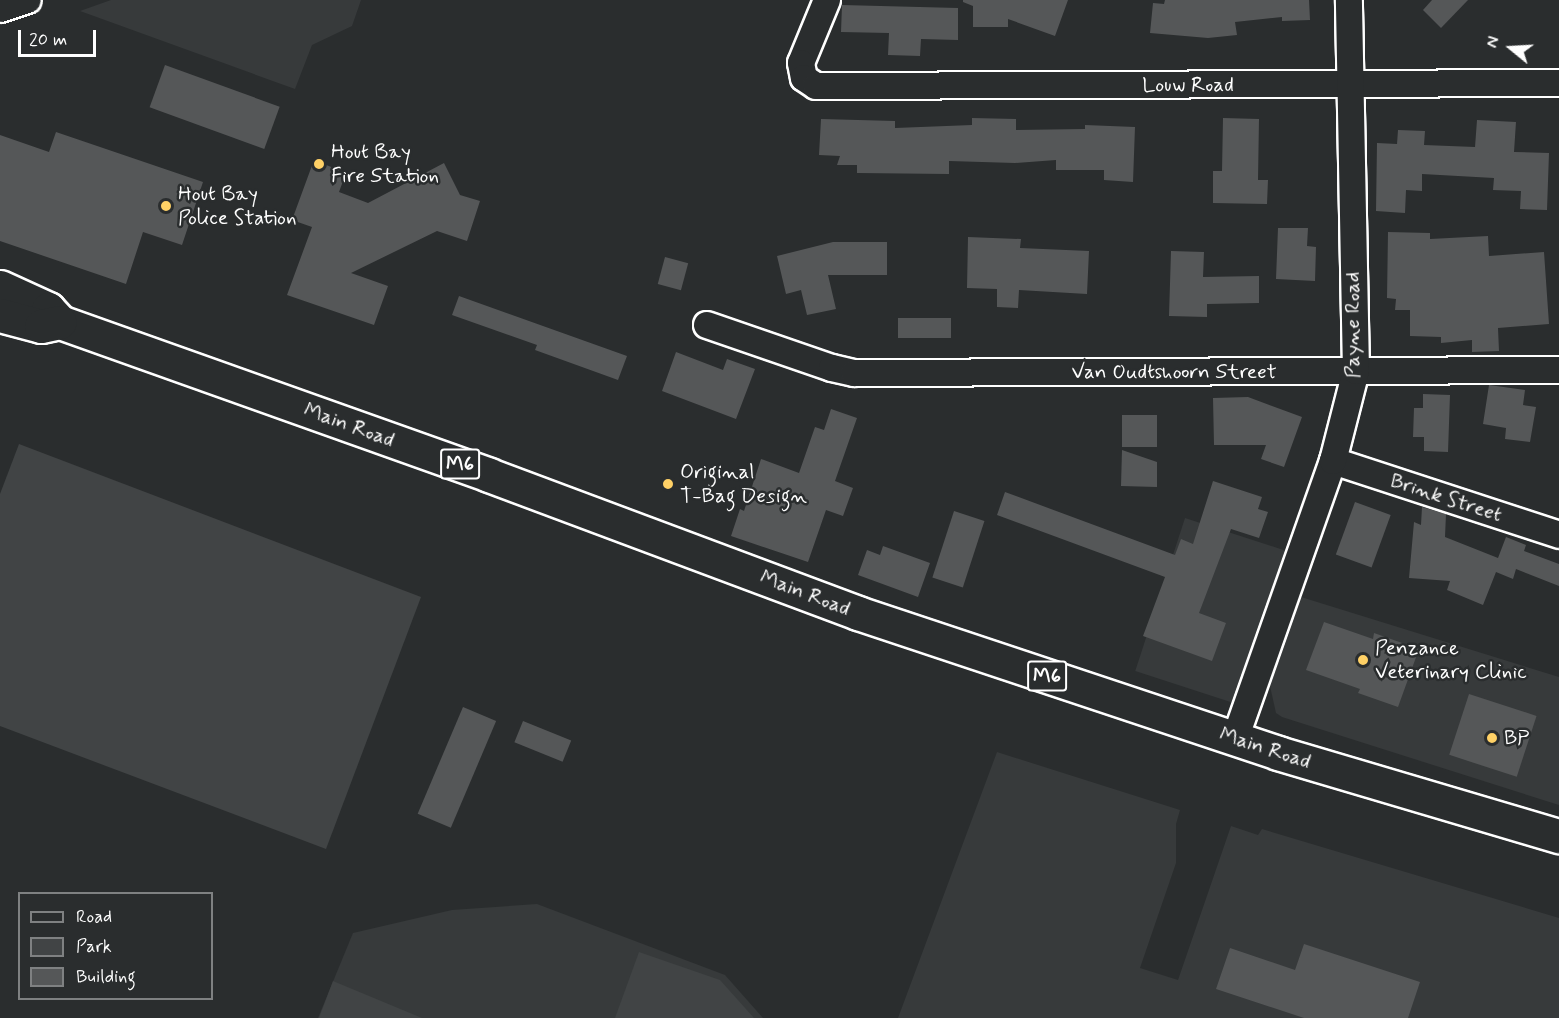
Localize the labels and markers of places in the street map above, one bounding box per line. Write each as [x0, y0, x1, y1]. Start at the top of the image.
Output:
place label: Hout Bay Fire Station [331, 139, 433, 189]
marker: Hout Bay Fire Station [312, 157, 326, 171]
place label: Hout Bay Police Station [178, 181, 296, 231]
marker: Hout Bay Police Station [159, 199, 173, 213]
place label: Original T-Bag Design [680, 459, 801, 509]
marker: Original T-Bag Design [661, 477, 675, 491]
place label: Penzance Veterinary Clinic [1375, 635, 1527, 685]
marker: Penzance Veterinary Clinic [1356, 653, 1370, 667]
place label: BP [1504, 725, 1529, 751]
marker: BP [1485, 731, 1499, 745]

